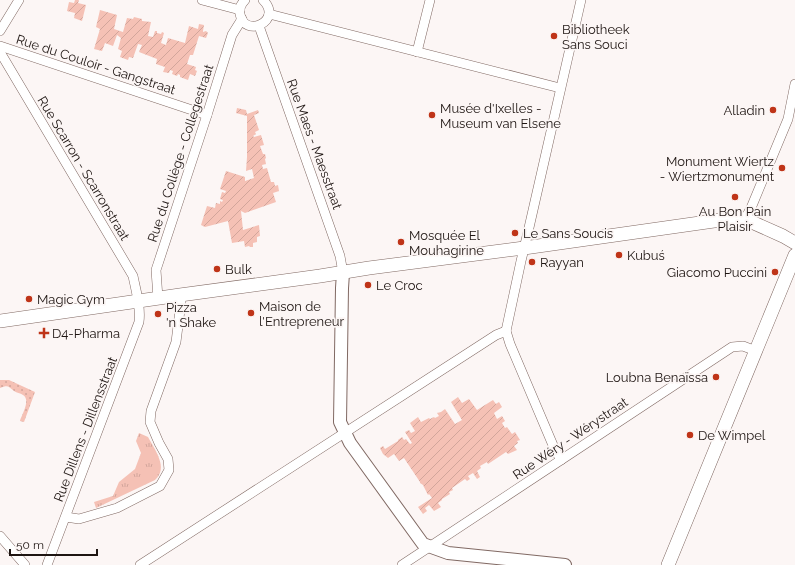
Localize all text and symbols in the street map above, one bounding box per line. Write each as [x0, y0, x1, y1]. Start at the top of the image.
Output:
place label: Bibliotheek Sans Souci [562, 22, 630, 52]
marker: Bibliotheek Sans Souci [549, 31, 559, 41]
street label: Rue du Couloir - Gangstraat [14, 32, 178, 98]
street label: Rue du Collège - Collegestraat [145, 62, 217, 244]
street label: Rue Maes - Maesstraat [284, 77, 345, 212]
street label: Rue Scarron - Scarronstraat [35, 93, 133, 244]
place label: Musée d'Ixelles - Museum van Elsene [440, 101, 561, 131]
place label: Alladin [724, 103, 765, 118]
marker: Alladin [768, 105, 778, 115]
marker: Musée d'Ixelles - Museum van Elsene [427, 110, 437, 120]
place label: Monument Wiertz - Wiertzmonument [660, 154, 775, 184]
marker: Monument Wiertz - Wiertzmonument [777, 163, 787, 173]
marker: Au Bon Pain Plaisir [730, 192, 740, 202]
place label: Au Bon Pain Plaisir [699, 204, 771, 234]
place label: Le Sans Soucis [523, 226, 613, 241]
place label: Mosquée El Mouhagirine [409, 228, 484, 258]
marker: Le Sans Soucis [510, 228, 520, 238]
marker: Mosquée El Mouhagirine [396, 237, 406, 247]
place label: Kubuś [627, 248, 665, 263]
marker: Kubuś [614, 250, 624, 260]
place label: Rayyan [540, 255, 584, 270]
marker: Rayyan [527, 257, 537, 267]
place label: Bulk [225, 262, 252, 277]
marker: Bulk [212, 264, 222, 274]
place label: Giacomo Puccini [667, 265, 767, 280]
marker: Giacomo Puccini [770, 267, 780, 277]
place label: Le Croc [376, 278, 423, 293]
marker: Le Croc [363, 280, 373, 290]
place label: Magic Gym [37, 292, 105, 307]
marker: Magic Gym [24, 294, 34, 304]
place label: Maison de l'Entrepreneur [259, 299, 345, 329]
place label: Pizza 'n Shake [166, 300, 217, 330]
marker: Maison de l'Entrepreneur [246, 308, 256, 318]
marker: Pizza 'n Shake [153, 309, 163, 319]
place label: D4-Pharma [52, 326, 120, 341]
marker: D4-Pharma [39, 328, 49, 338]
street label: Rue Dillens - Dillensstraat [51, 354, 120, 504]
place label: Loubna Benaïssa [606, 370, 708, 385]
marker: Loubna Benaïssa [711, 372, 721, 382]
street label: Rue Wéry - Wérystraat [510, 394, 631, 482]
place label: De Wimpel [698, 428, 766, 443]
marker: De Wimpel [685, 430, 695, 440]
scale bar [10, 531, 97, 557]
text: 50 m [16, 538, 44, 552]

